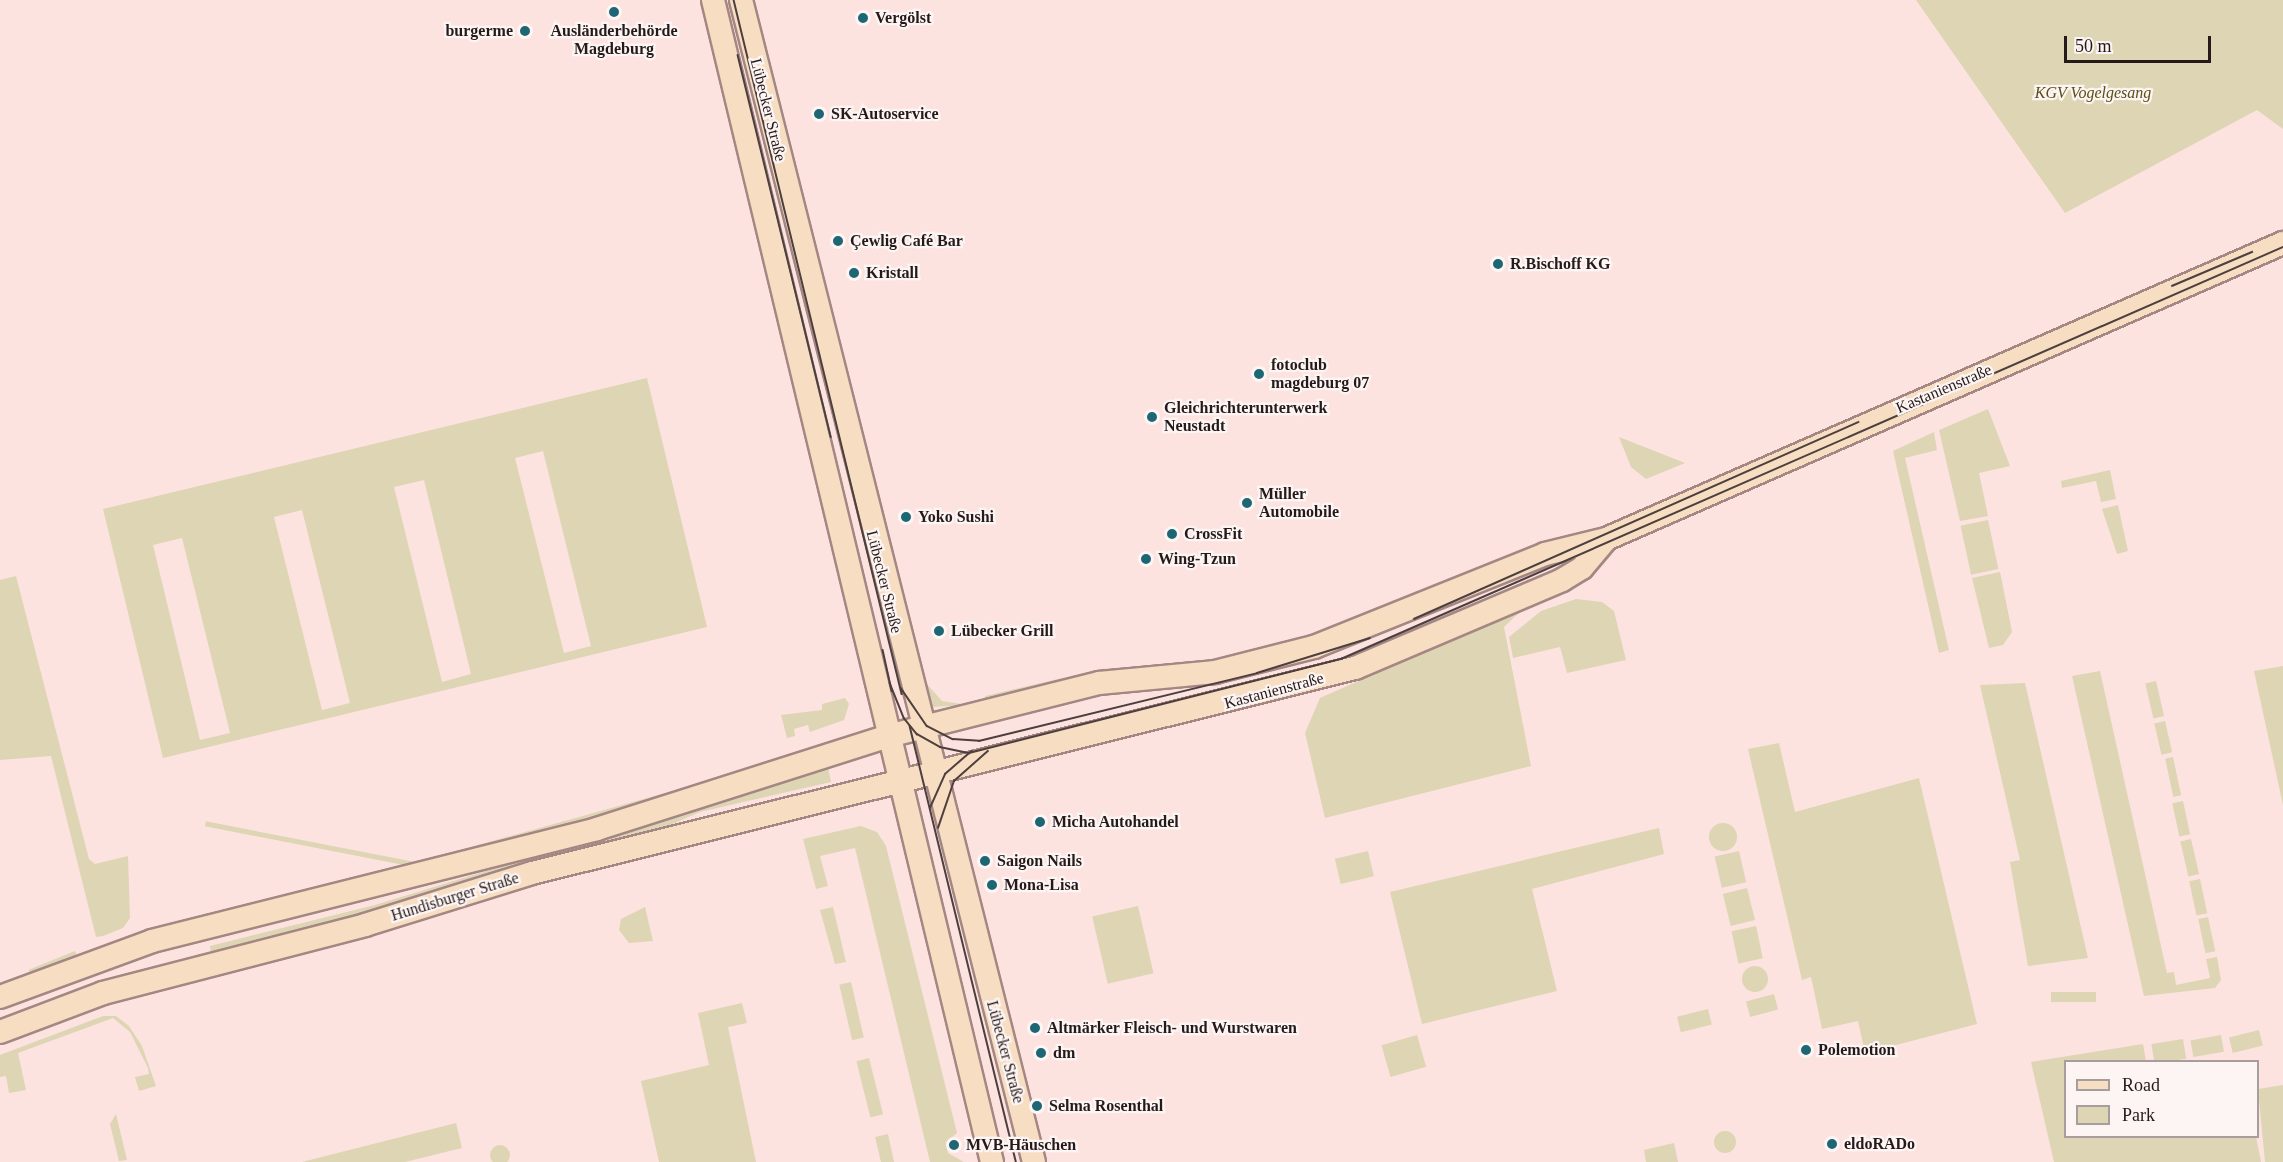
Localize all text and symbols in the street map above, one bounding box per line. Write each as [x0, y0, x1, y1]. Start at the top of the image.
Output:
marker: Ausländerbehörde Magdeburg [607, 5, 621, 19]
place label: Vergölst [875, 8, 931, 28]
marker: Vergölst [856, 11, 870, 25]
place label: burgerme [445, 21, 513, 41]
place label: Ausländerbehörde Magdeburg [550, 21, 678, 59]
marker: burgerme [518, 24, 532, 38]
scale bar [2067, 24, 2214, 62]
text: 50 m [2075, 36, 2112, 56]
street label: Lübecker Straße [746, 57, 790, 163]
park label: KGV Vogelgesang [2035, 83, 2151, 103]
place label: SK-Autoservice [831, 104, 939, 124]
marker: SK-Autoservice [812, 107, 826, 121]
place label: Çewlig Café Bar [850, 231, 963, 251]
marker: Çewlig Café Bar [831, 234, 845, 248]
place label: R.Bischoff KG [1510, 254, 1610, 274]
marker: R.Bischoff KG [1491, 257, 1505, 271]
place label: Kristall [866, 263, 918, 283]
marker: Kristall [847, 266, 861, 280]
place label: fotoclub magdeburg 07 [1271, 355, 1369, 393]
street label: Kastanienstraße [1893, 360, 1995, 418]
marker: fotoclub magdeburg 07 [1252, 367, 1266, 381]
place label: Gleichrichterunterwerk Neustadt [1164, 398, 1328, 436]
marker: Gleichrichterunterwerk Neustadt [1145, 410, 1159, 424]
place label: Müller Automobile [1259, 484, 1339, 522]
marker: Müller Automobile [1240, 496, 1254, 510]
place label: Yoko Sushi [918, 507, 994, 527]
marker: Yoko Sushi [899, 510, 913, 524]
place label: CrossFit [1184, 524, 1242, 544]
marker: CrossFit [1165, 527, 1179, 541]
street label: Lübecker Straße [862, 529, 906, 635]
place label: Wing-Tzun [1158, 549, 1236, 569]
marker: Wing-Tzun [1139, 552, 1153, 566]
place label: Lübecker Grill [951, 621, 1054, 641]
marker: Lübecker Grill [932, 624, 946, 638]
street label: Kastanienstraße [1222, 669, 1326, 713]
place label: Micha Autohandel [1052, 812, 1180, 832]
marker: Micha Autohandel [1033, 815, 1047, 829]
place label: Saigon Nails [997, 851, 1082, 871]
marker: Saigon Nails [978, 854, 992, 868]
street label: Hundisburger Straße [389, 868, 521, 926]
place label: Mona-Lisa [1004, 875, 1079, 895]
marker: Mona-Lisa [985, 878, 999, 892]
street label: Lübecker Straße [982, 999, 1028, 1105]
place label: Altmärker Fleisch- und Wurstwaren [1047, 1018, 1298, 1038]
marker: Altmärker Fleisch- und Wurstwaren [1028, 1021, 1042, 1035]
place label: Polemotion [1818, 1040, 1895, 1060]
place label: dm [1053, 1043, 1075, 1063]
marker: Polemotion [1799, 1043, 1813, 1057]
marker: dm [1034, 1046, 1048, 1060]
legend [2064, 1060, 2259, 1138]
text: Road [2122, 1075, 2160, 1095]
place label: Selma Rosenthal [1049, 1096, 1163, 1116]
marker: Selma Rosenthal [1030, 1099, 1044, 1113]
text: Park [2122, 1105, 2155, 1125]
place label: eldoRADo [1844, 1134, 1915, 1154]
place label: MVB-Häuschen [966, 1135, 1076, 1155]
marker: eldoRADo [1825, 1137, 1839, 1151]
marker: MVB-Häuschen [947, 1138, 961, 1152]

